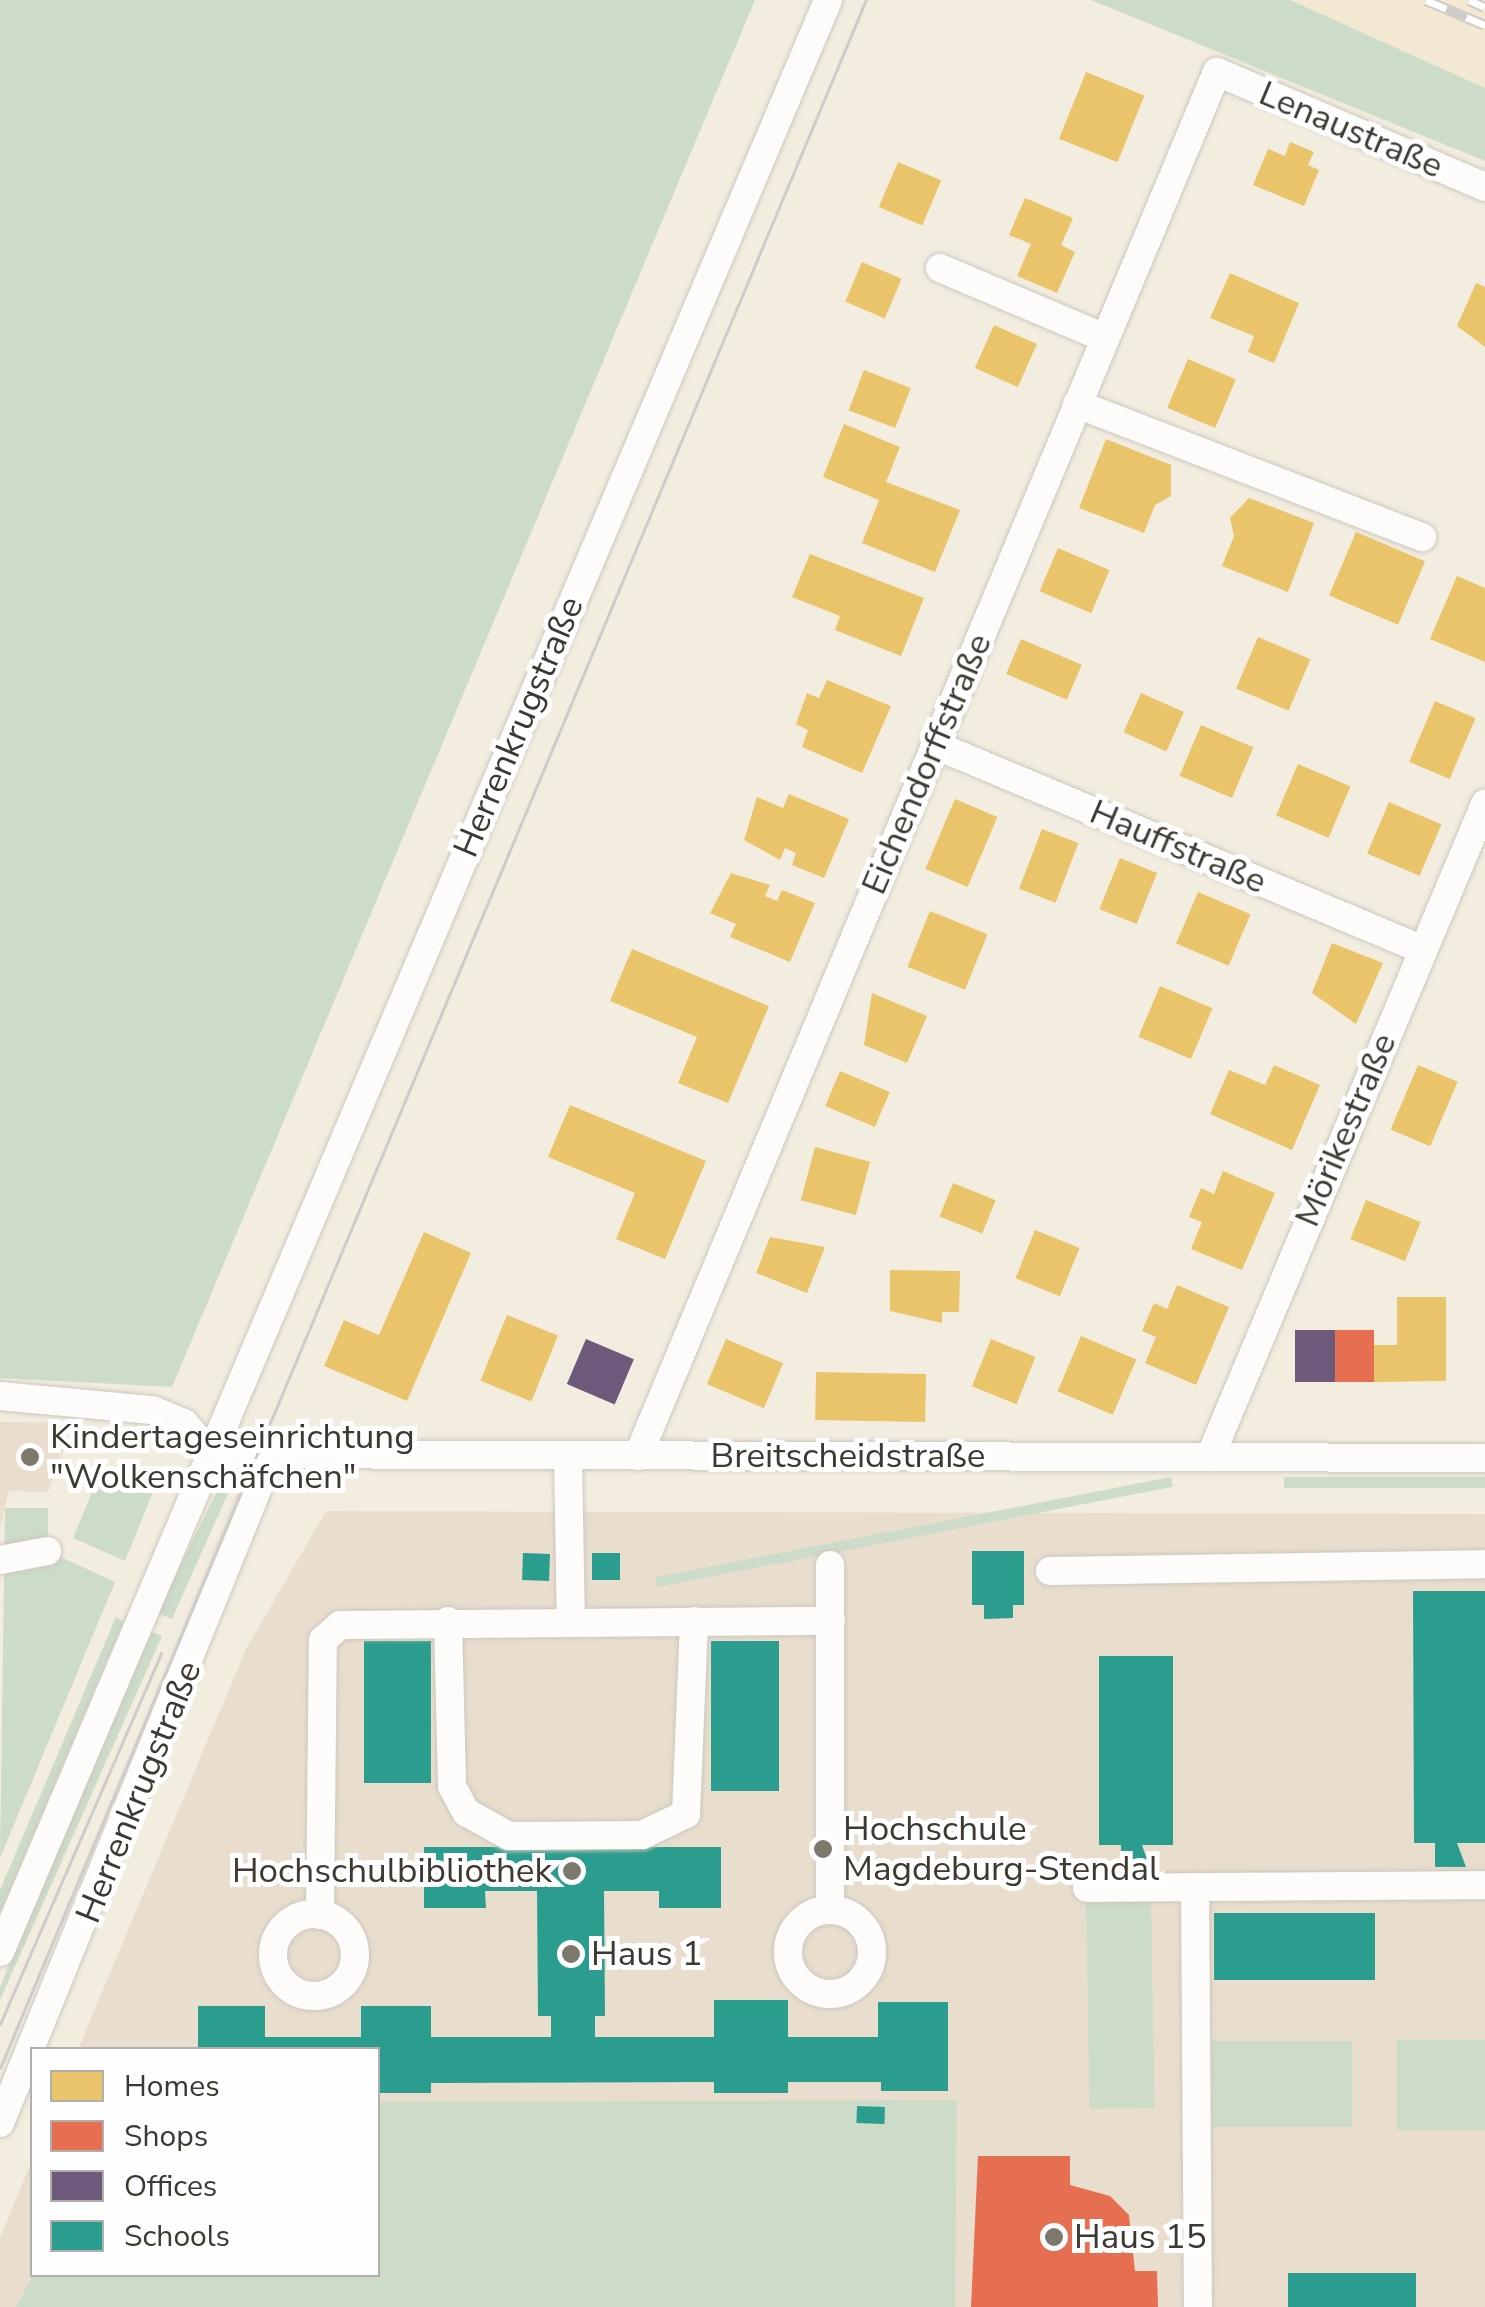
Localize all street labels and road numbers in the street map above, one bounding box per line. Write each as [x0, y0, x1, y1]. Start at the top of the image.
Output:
street label: Lenaustraße [1253, 72, 1449, 188]
street label: Herrenkrugstraße [445, 591, 593, 863]
street label: Eichendorffstraße [853, 627, 1001, 901]
street label: Hauffstraße [1084, 791, 1272, 903]
street label: Mörikestraße [1286, 1027, 1406, 1233]
street label: Breitscheidstraße [711, 1435, 985, 1477]
street label: Herrenkrugstraße [67, 1655, 211, 1929]

